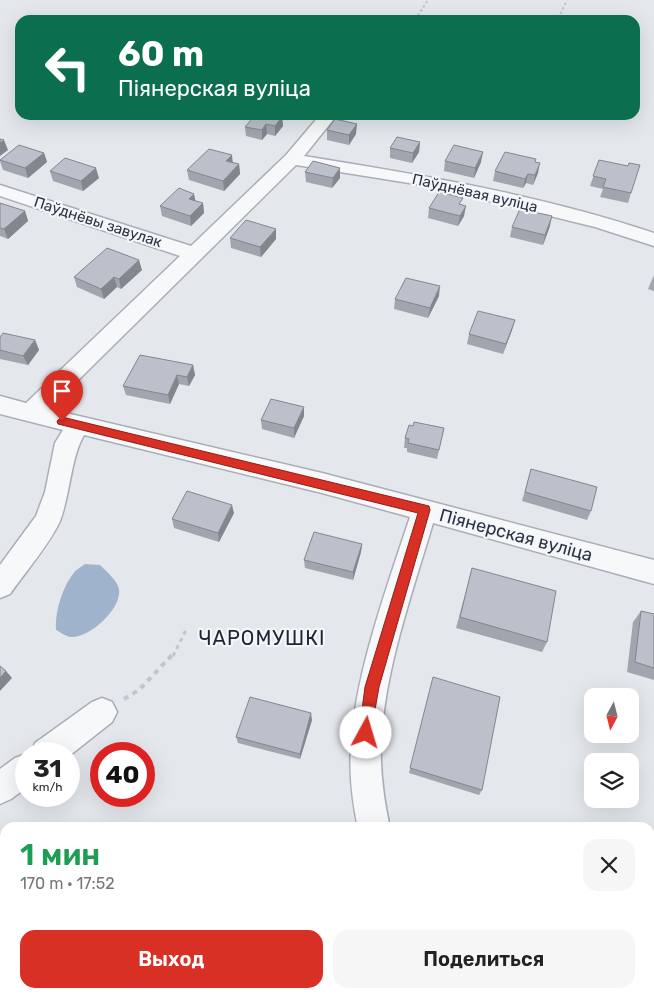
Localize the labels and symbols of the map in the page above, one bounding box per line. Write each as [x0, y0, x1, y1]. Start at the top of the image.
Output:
street label: Паўднёвая вуліца [410, 170, 540, 216]
street label: Паўднёвы завулак [32, 193, 164, 251]
pin [41, 370, 83, 421]
street label: Піянерская вуліца [437, 504, 595, 566]
district label: ЧАРОМУШКІ [199, 626, 325, 650]
north arrow [584, 688, 639, 742]
position arrow [339, 706, 391, 758]
speed limit sign: 40 [90, 742, 155, 807]

